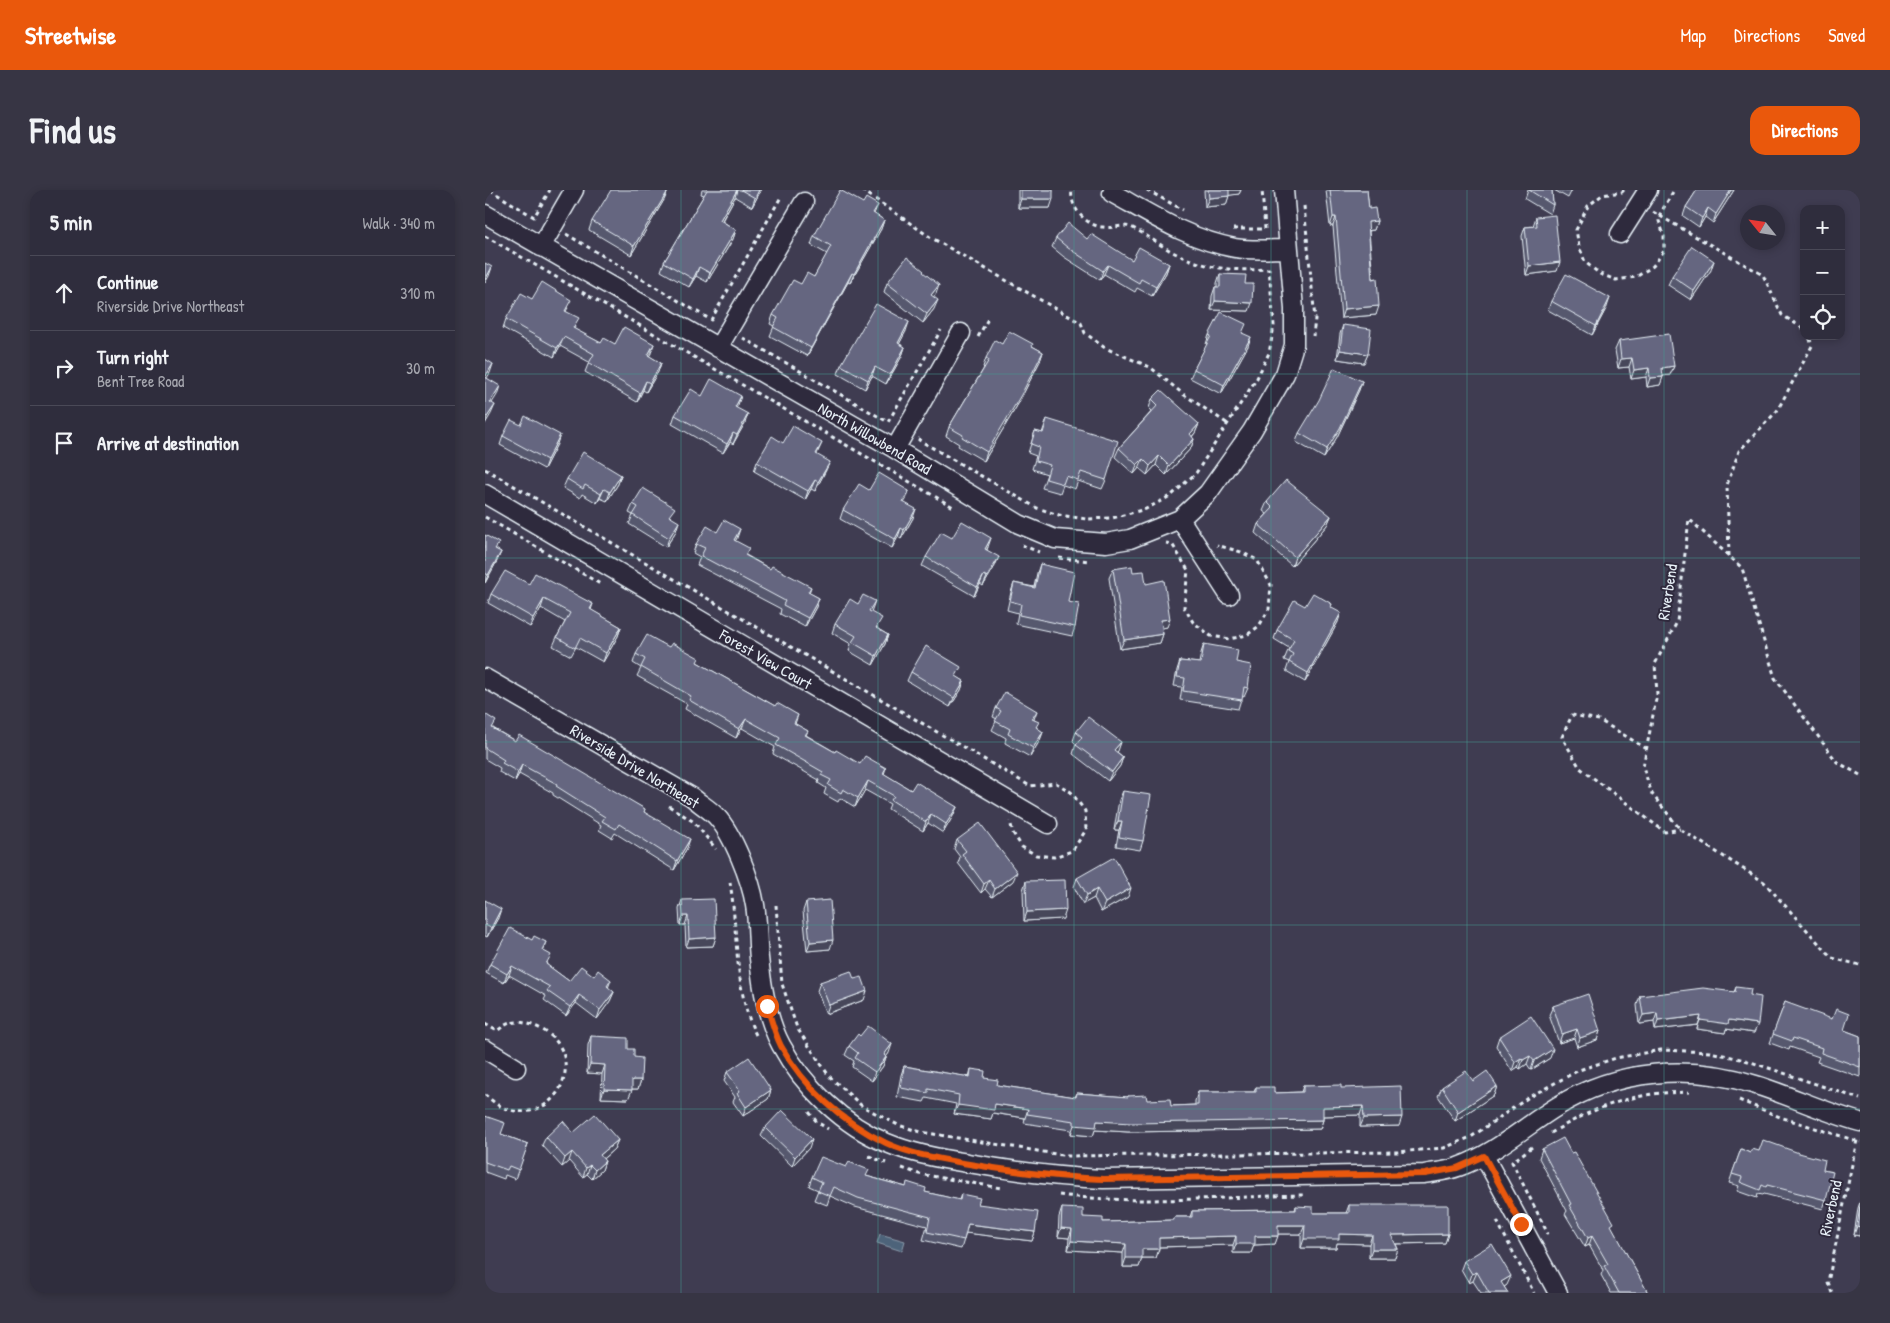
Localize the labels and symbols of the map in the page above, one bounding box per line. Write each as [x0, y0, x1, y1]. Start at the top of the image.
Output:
north arrow [1740, 205, 1785, 250]
street label: North Willowbend Road [814, 397, 936, 479]
street label: Riverbend [1652, 563, 1682, 621]
street label: Forest View Court [715, 623, 817, 695]
street label: Riverside Drive Northeast [566, 719, 704, 814]
route start [756, 995, 779, 1018]
street label: Riverbend [1813, 1178, 1847, 1238]
route end [1510, 1213, 1533, 1236]

